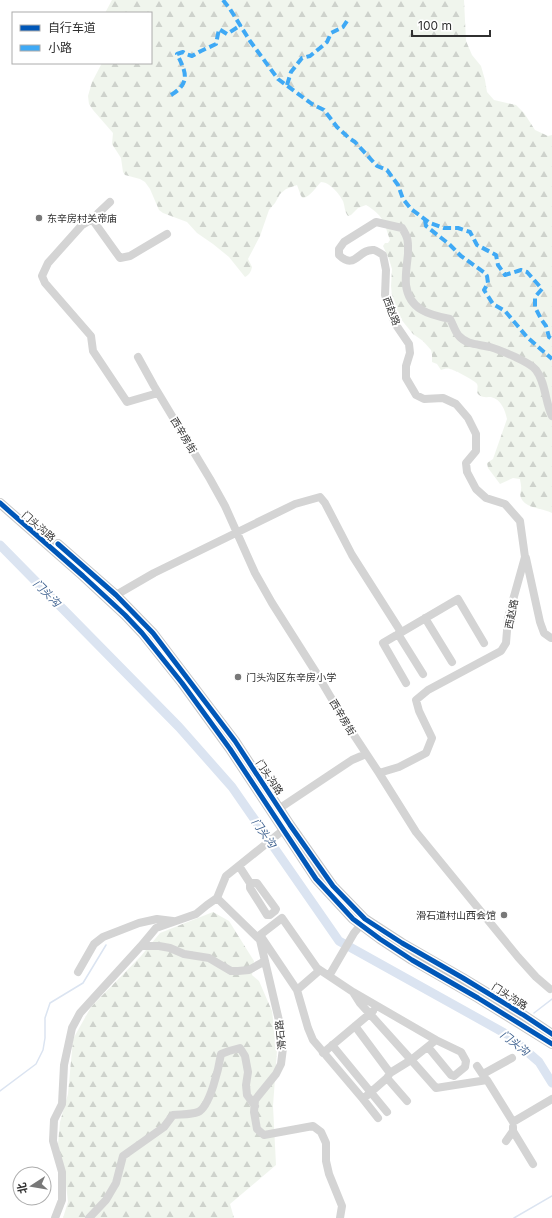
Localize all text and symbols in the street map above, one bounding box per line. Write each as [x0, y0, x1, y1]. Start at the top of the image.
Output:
legend [12, 12, 152, 64]
scale bar [412, 12, 490, 38]
text: 100 m [418, 18, 452, 33]
text: 自行车道 [48, 20, 96, 35]
text: 小路 [48, 40, 72, 55]
place label: 东辛房村关帝庙 [47, 212, 117, 224]
marker: 东辛房村关帝庙 [34, 213, 44, 223]
street label: 西赵路 [381, 295, 403, 327]
street label: 西辛房街 [169, 415, 199, 455]
street label: 门头沟路 [20, 508, 58, 544]
water label: 门头沟 [30, 576, 64, 610]
street label: 西赵路 [502, 598, 520, 630]
place label: 门头沟区东辛房小学 [246, 671, 336, 683]
marker: 门头沟区东辛房小学 [233, 672, 243, 682]
street label: 西辛房街 [328, 697, 358, 737]
street label: 门头沟路 [254, 757, 286, 797]
water label: 门头沟 [249, 815, 280, 851]
place label: 滑石道村山西会馆 [416, 909, 496, 921]
marker: 滑石道村山西会馆 [499, 910, 509, 920]
street label: 门头沟路 [490, 980, 530, 1012]
street label: 滑石路 [272, 1019, 288, 1051]
water label: 门头沟 [498, 1027, 533, 1059]
north arrow [12, 1166, 52, 1206]
text: 北 [14, 1181, 30, 1195]

